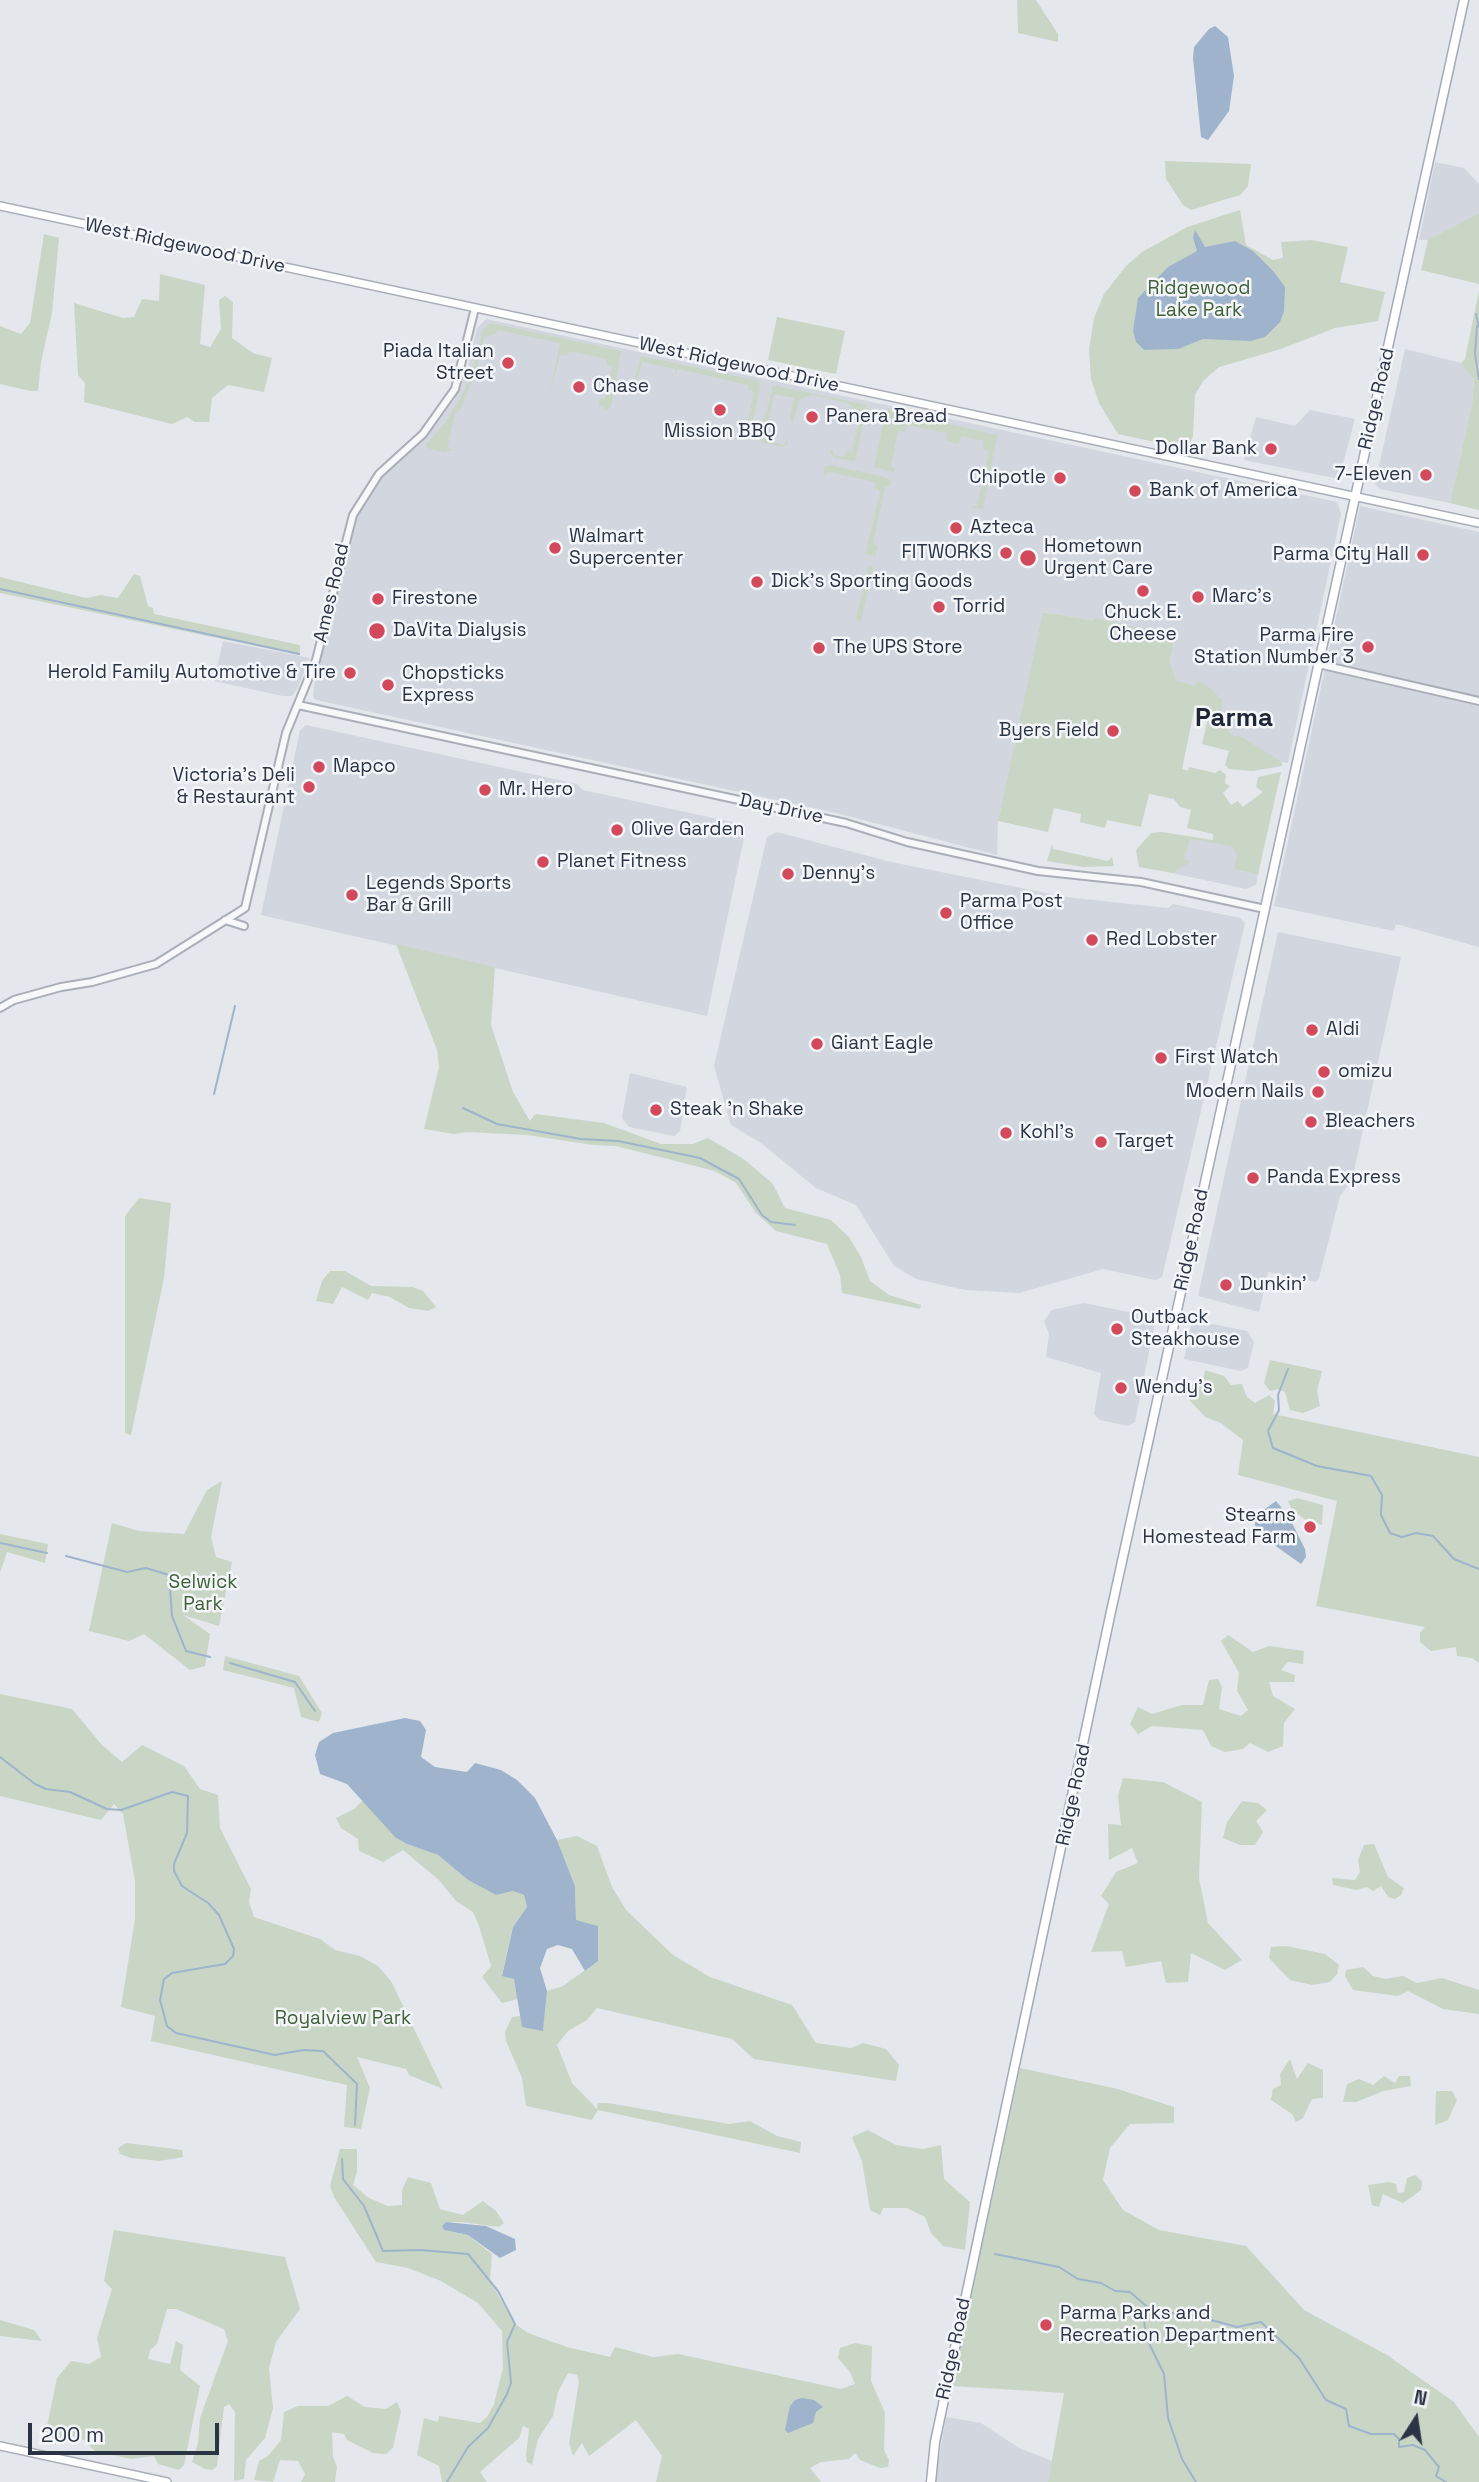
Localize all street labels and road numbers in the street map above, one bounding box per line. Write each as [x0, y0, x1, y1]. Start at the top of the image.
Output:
street label: West Ridgewood Drive [83, 214, 287, 278]
street label: West Ridgewood Drive [637, 333, 841, 397]
street label: Ridge Road [1354, 346, 1400, 452]
street label: Ames Road [310, 541, 354, 645]
street label: Day Drive [737, 789, 825, 829]
street label: Ridge Road [1170, 1187, 1214, 1293]
street label: Ridge Road [1052, 1742, 1096, 1848]
street label: Ridge Road [932, 2296, 976, 2402]

